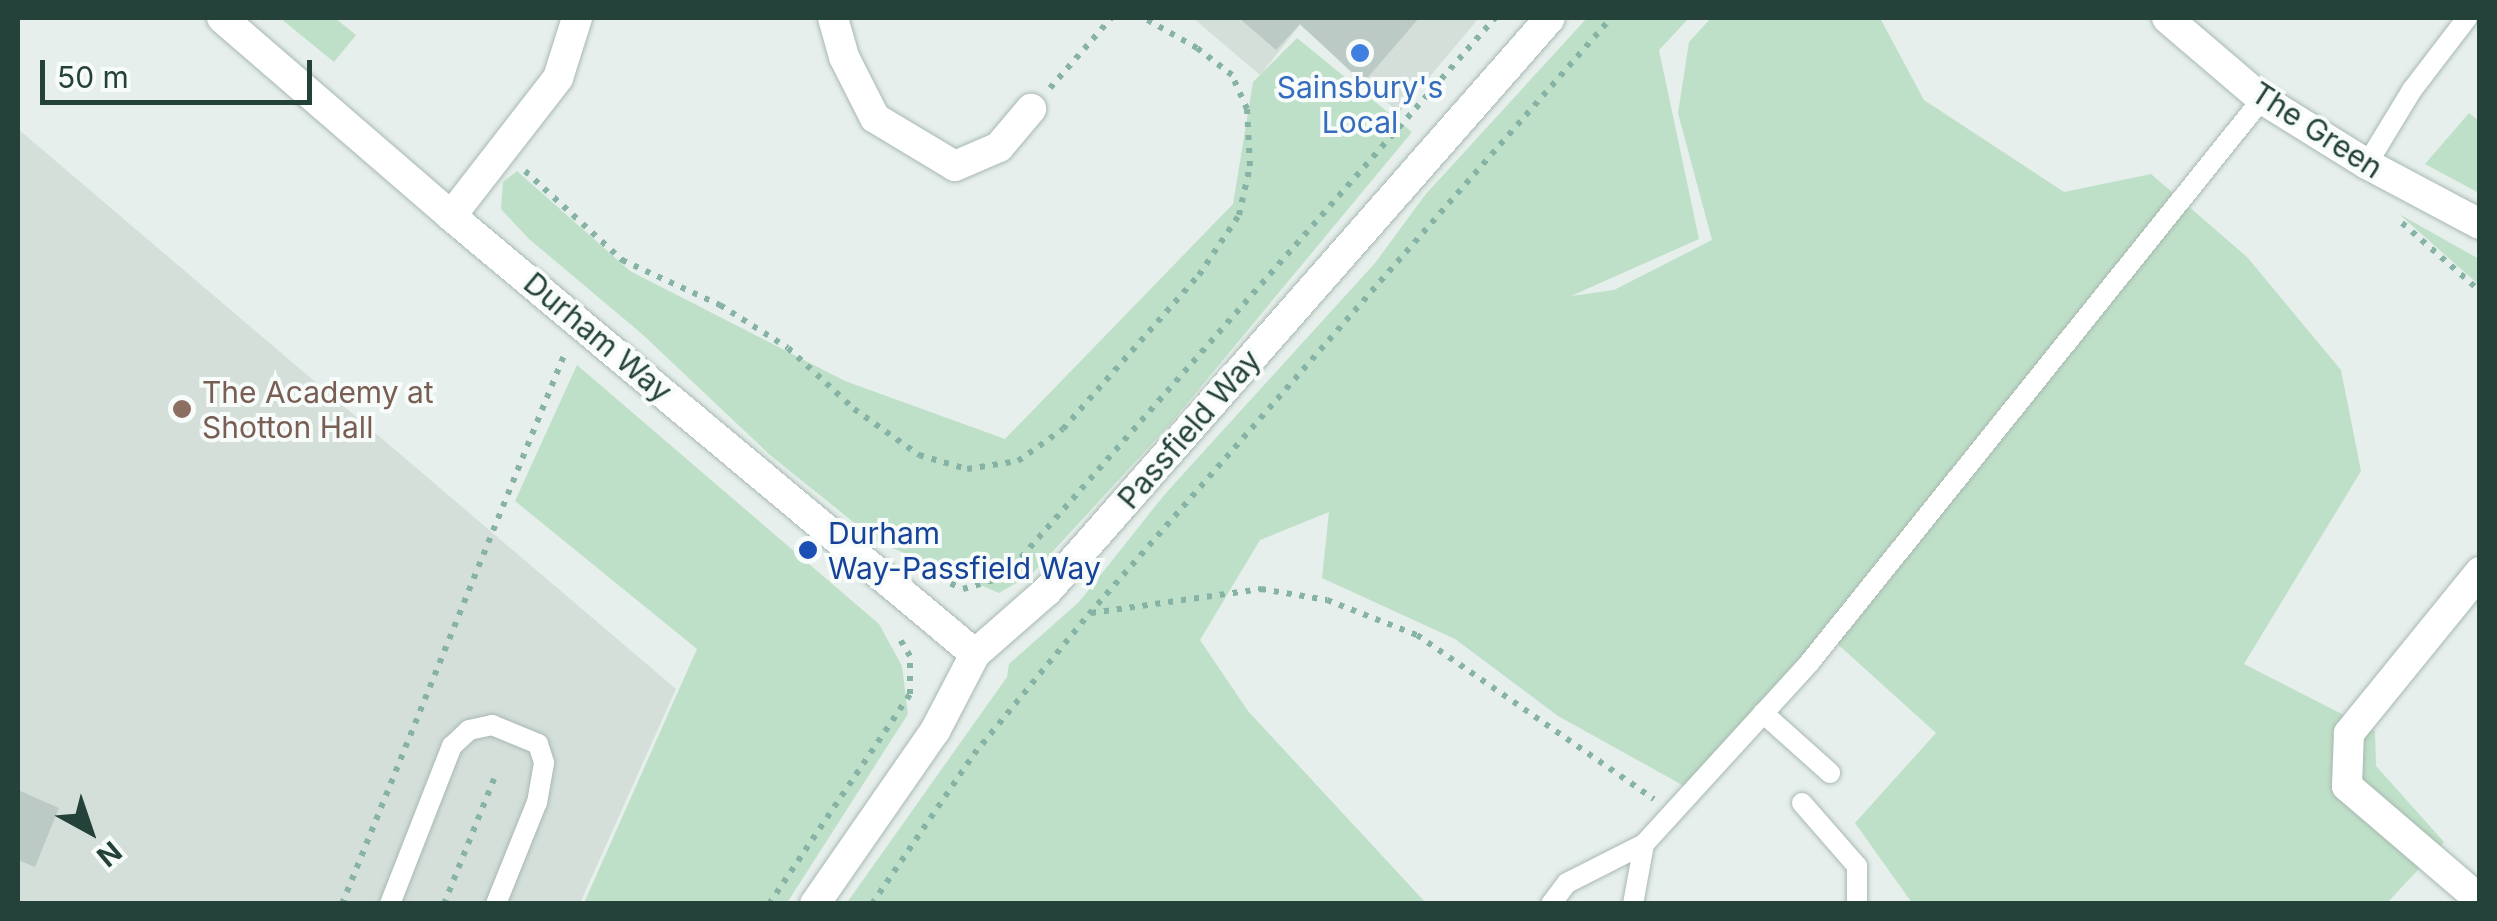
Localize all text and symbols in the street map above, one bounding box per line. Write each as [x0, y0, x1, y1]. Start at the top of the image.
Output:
scale bar [45, 40, 318, 102]
marker: Sainsbury's Local [1349, 42, 1371, 64]
text: 50 m [57, 59, 129, 95]
place label: Sainsbury's Local [1277, 69, 1443, 140]
street label: The Green [2245, 74, 2389, 186]
street label: Durham Way [517, 265, 679, 409]
street label: Passfield Way [1110, 342, 1268, 516]
place label: The Academy at Shotton Hall [202, 374, 434, 444]
marker: The Academy at Shotton Hall [171, 398, 193, 420]
place label: Durham Way-Passfield Way [828, 515, 1101, 586]
marker: Durham Way-Passfield Way [797, 539, 819, 561]
north arrow [40, 781, 140, 881]
text: N [90, 834, 128, 874]

